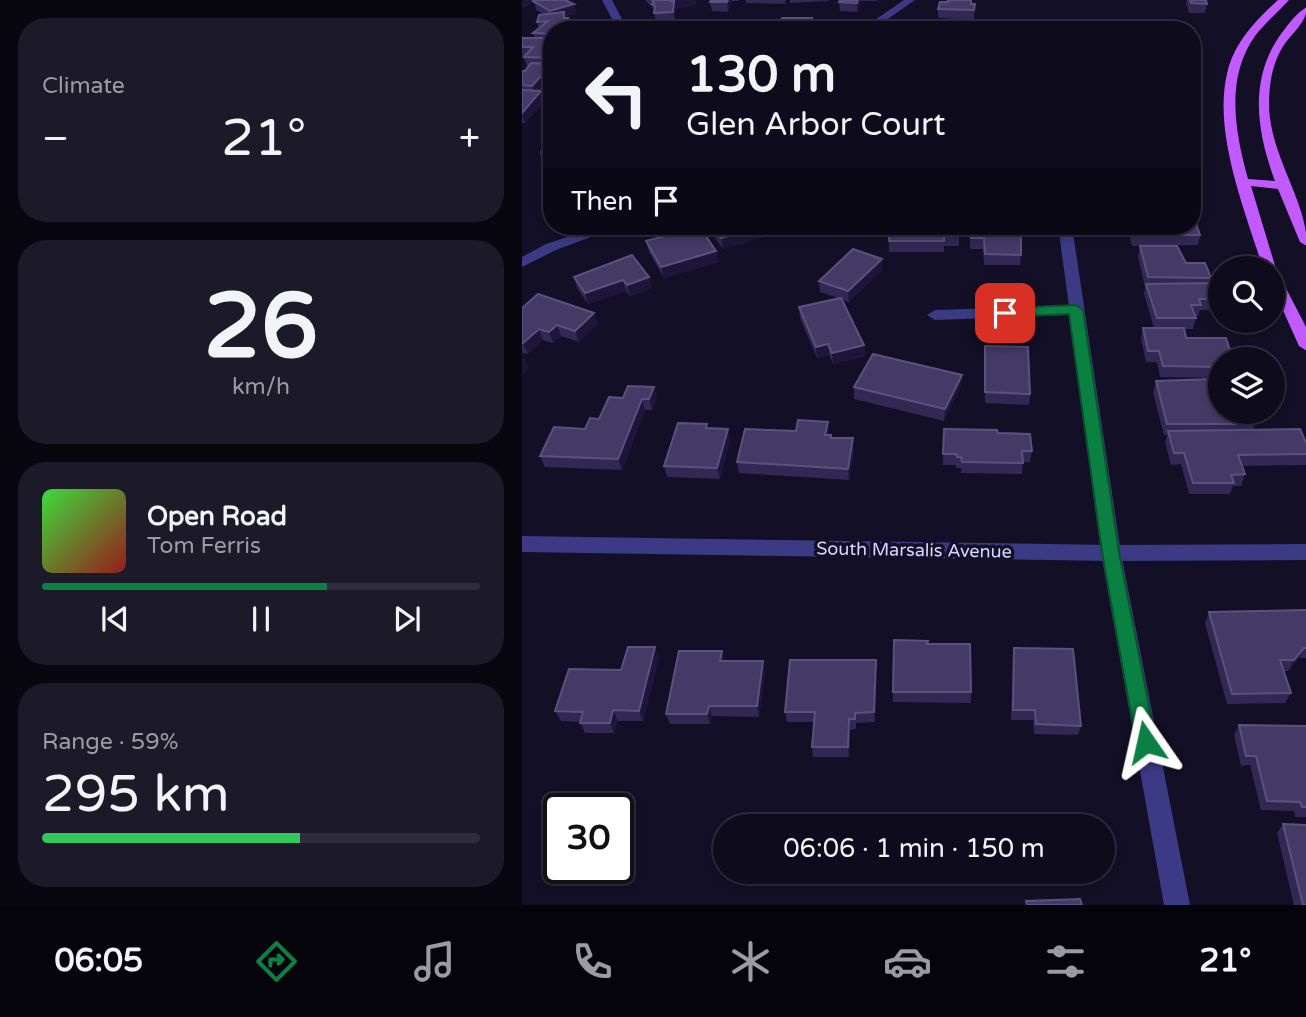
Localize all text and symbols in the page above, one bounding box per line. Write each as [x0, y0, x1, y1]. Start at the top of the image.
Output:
text: 130 m [686, 46, 836, 105]
icon: left [571, 49, 662, 140]
text: Climate [42, 72, 125, 100]
text: Glen Arbor Court [686, 106, 945, 144]
text: 21° [221, 107, 306, 170]
text: − [42, 116, 69, 162]
text: + [459, 116, 480, 162]
icon: arrive [647, 182, 685, 220]
text: Then [571, 186, 633, 217]
map controls [1208, 256, 1285, 424]
button: search [1208, 256, 1285, 333]
text: 26 [204, 272, 318, 382]
pin [975, 283, 1035, 343]
icon: arrive [986, 294, 1024, 332]
button: layers [1208, 347, 1285, 424]
text: km/h [232, 373, 290, 401]
text: Open Road [147, 501, 287, 532]
text: Tom Ferris [147, 532, 261, 560]
street label: South Marsalis Avenue [816, 537, 1012, 563]
icon: previous [96, 600, 134, 638]
icon: pause [242, 600, 280, 638]
icon: next [388, 600, 426, 638]
position arrow [1109, 705, 1183, 779]
text: Range · 59% [42, 728, 178, 756]
text: 295 km [42, 763, 230, 826]
speed limit sign: 30 [543, 793, 634, 884]
text: 06:06 · 1 min · 150 m [783, 833, 1045, 864]
icon: directions [252, 937, 301, 986]
icon: music [410, 937, 459, 986]
icon: phone [568, 937, 617, 986]
icon: climate [726, 937, 775, 986]
icon: car [883, 937, 932, 986]
icon: filters [1041, 937, 1090, 986]
text: 06:05 [54, 942, 143, 980]
text: 21° [1199, 942, 1251, 980]

